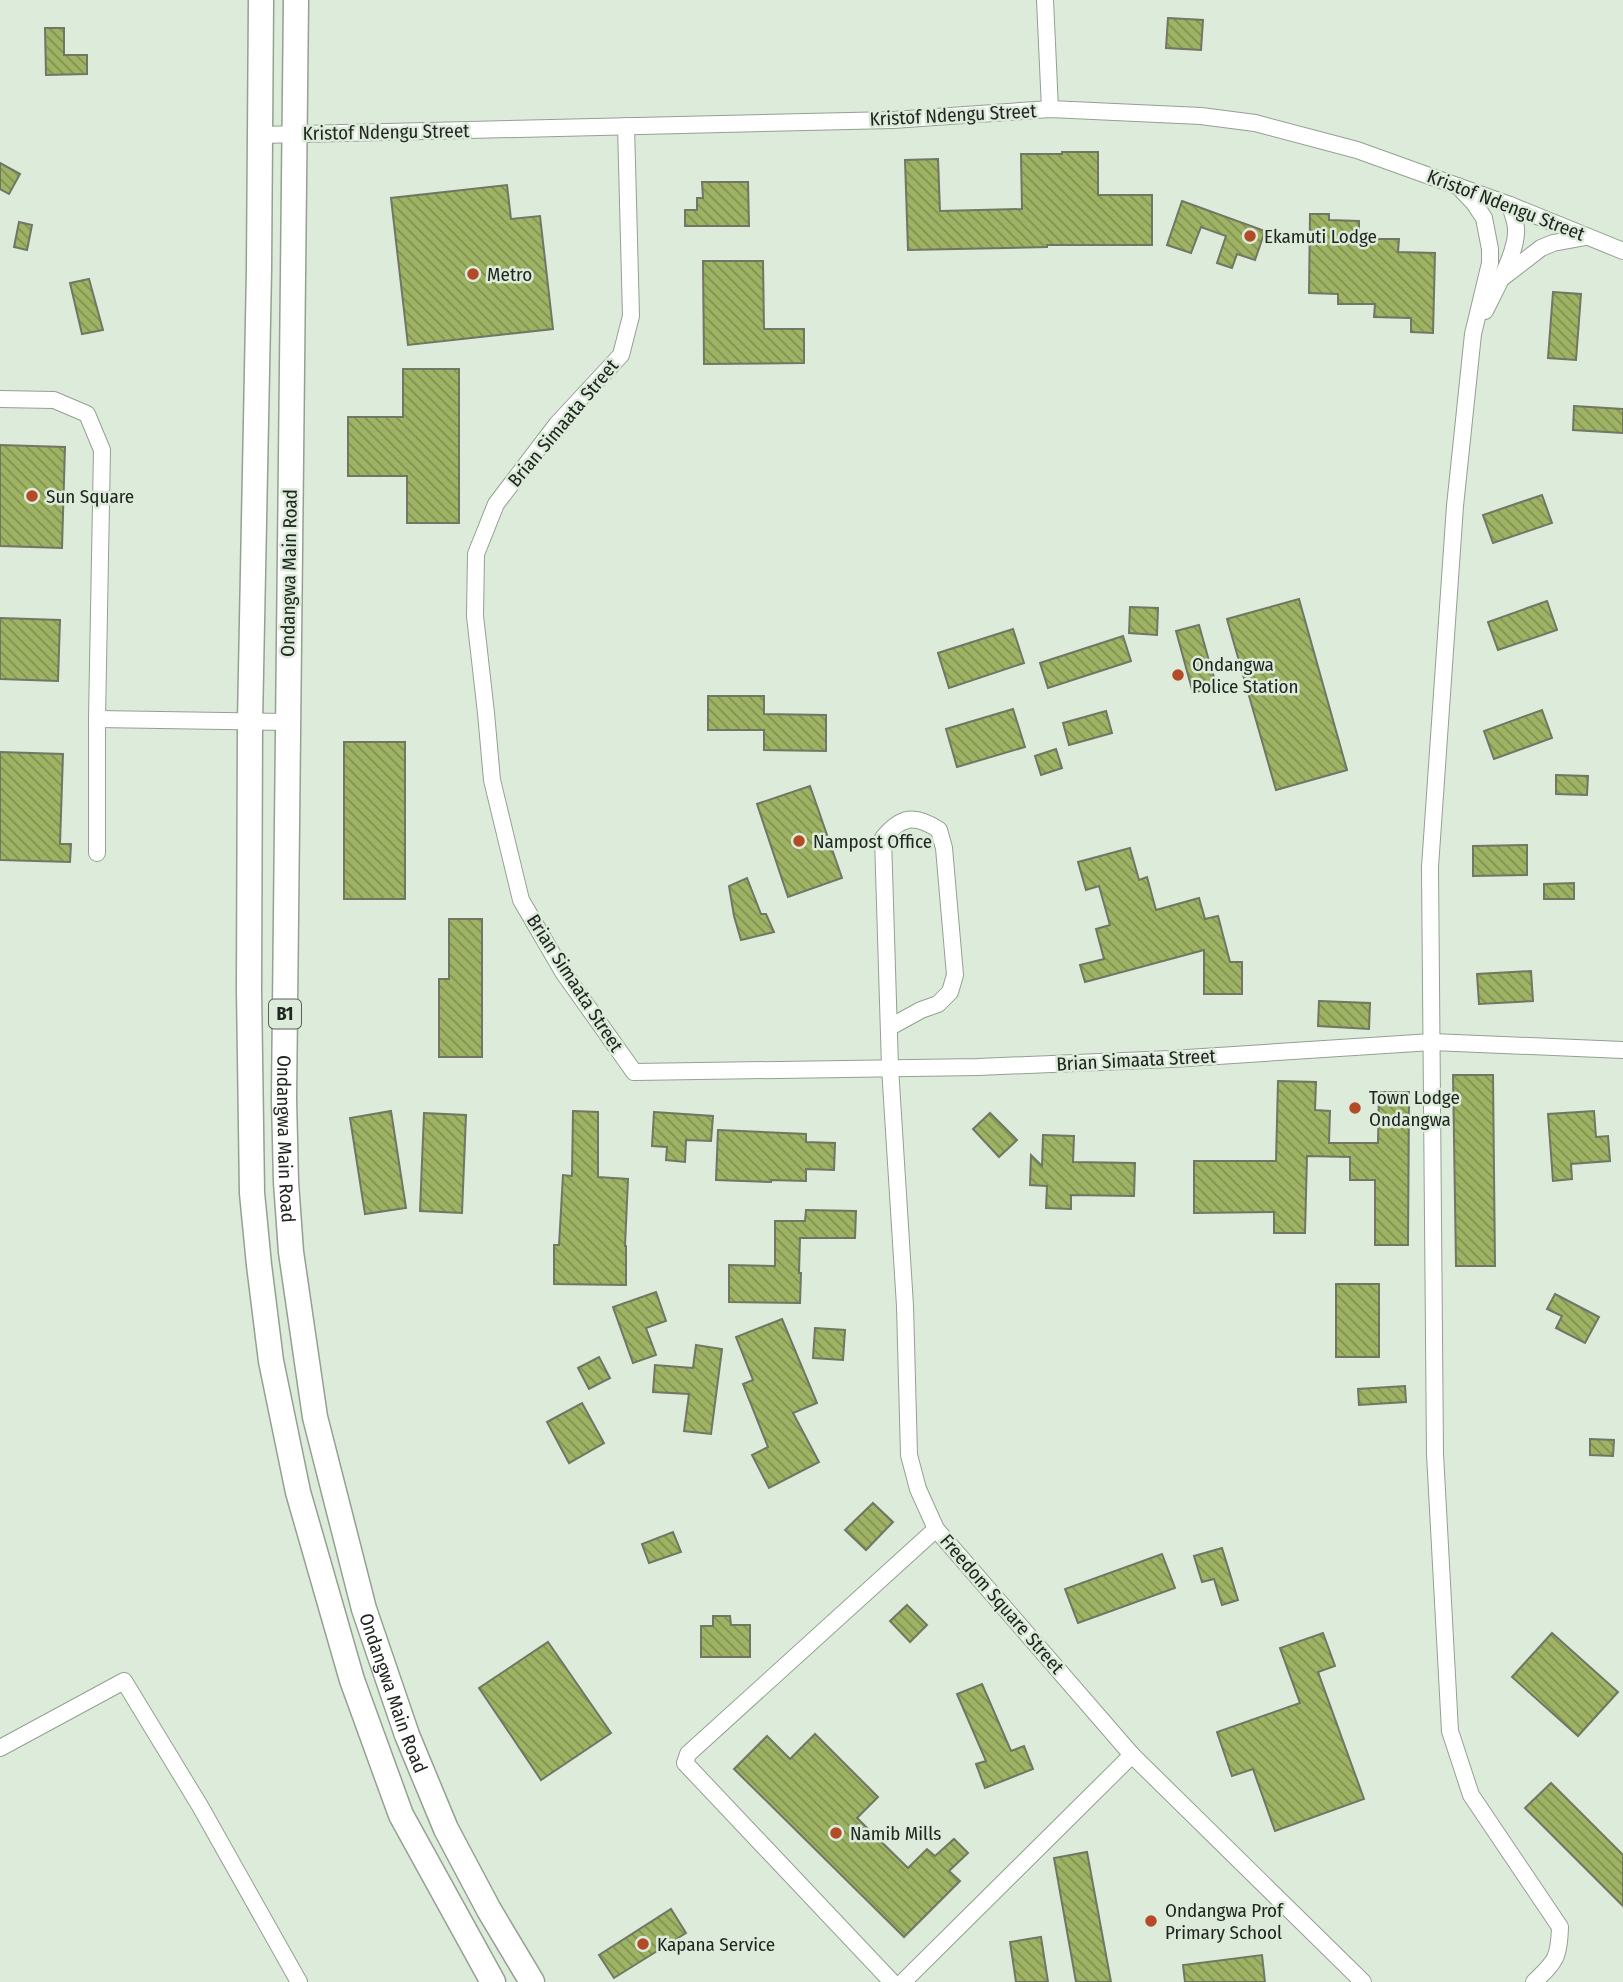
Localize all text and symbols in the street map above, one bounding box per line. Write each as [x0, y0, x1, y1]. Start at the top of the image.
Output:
street label: Kristof Ndengu Street [869, 99, 1038, 131]
street label: Kristof Ndengu Street [302, 119, 470, 145]
street label: Kristof Ndengu Street [1424, 164, 1589, 246]
place label: Ekamuti Lodge [1264, 225, 1377, 248]
marker: Ekamuti Lodge [1242, 228, 1258, 244]
place label: Metro [487, 263, 532, 286]
marker: Metro [465, 266, 481, 282]
street label: Brian Simaata Street [503, 354, 624, 491]
place label: Sun Square [46, 485, 134, 508]
marker: Sun Square [24, 488, 40, 504]
street label: Ondangwa Main Road [276, 489, 302, 657]
place label: Ondangwa Police Station [1192, 653, 1299, 698]
marker: Ondangwa Police Station [1170, 667, 1186, 683]
place label: Nampost Office [813, 830, 932, 853]
marker: Nampost Office [791, 833, 807, 849]
street label: Brian Simaata Street [522, 910, 629, 1057]
road number: B1 [269, 1000, 301, 1028]
street label: Brian Simaata Street [1056, 1044, 1217, 1076]
street label: Ondangwa Main Road [272, 1055, 300, 1224]
place label: Town Lodge Ondangwa [1369, 1086, 1460, 1131]
marker: Town Lodge Ondangwa [1347, 1100, 1363, 1116]
street label: Freedom Square Street [935, 1530, 1069, 1679]
street label: Ondangwa Main Road [355, 1610, 433, 1776]
place label: Namib Mills [850, 1822, 941, 1845]
marker: Namib Mills [828, 1825, 844, 1841]
place label: Ondangwa Prof Primary School [1165, 1899, 1284, 1944]
marker: Ondangwa Prof Primary School [1143, 1913, 1159, 1929]
place label: Kapana Service [657, 1933, 775, 1956]
marker: Kapana Service [635, 1936, 651, 1952]

